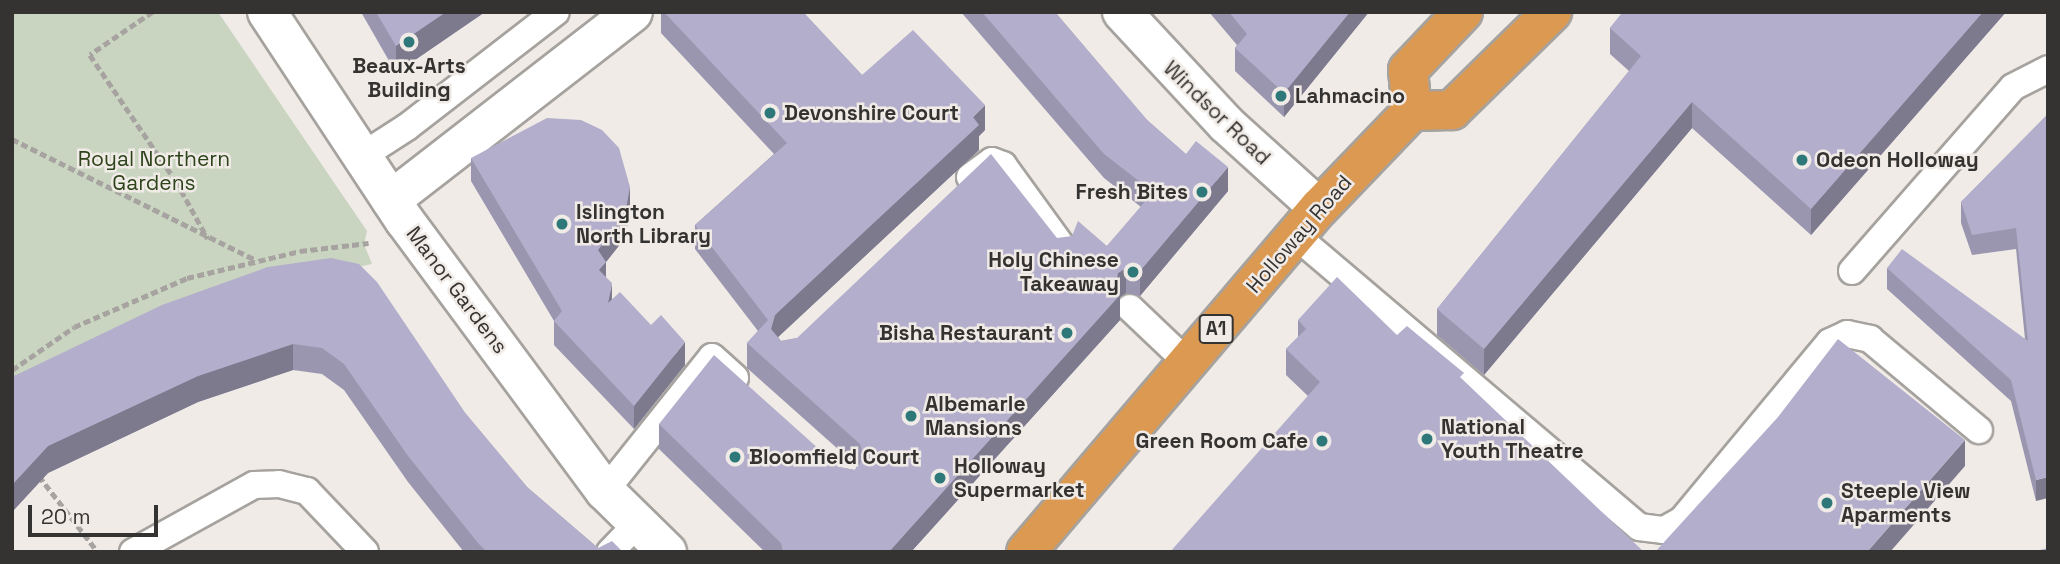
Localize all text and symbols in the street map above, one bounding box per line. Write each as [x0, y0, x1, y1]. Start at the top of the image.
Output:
marker: Beaux-Arts Building [401, 34, 417, 50]
place label: Beaux-Arts Building [352, 53, 466, 103]
street label: Windsor Road [1158, 56, 1276, 170]
place label: Lahmacino [1295, 83, 1405, 109]
marker: Lahmacino [1273, 88, 1289, 104]
place label: Devonshire Court [784, 100, 959, 126]
marker: Devonshire Court [762, 105, 778, 121]
park label: Royal Northern Gardens [78, 146, 230, 196]
place label: Odeon Holloway [1816, 147, 1979, 173]
marker: Odeon Holloway [1794, 152, 1810, 168]
street label: Holloway Road [1241, 170, 1357, 298]
place label: Fresh Bites [1076, 179, 1188, 205]
marker: Fresh Bites [1194, 184, 1210, 200]
place label: Islington North Library [576, 199, 711, 249]
marker: Islington North Library [554, 216, 570, 232]
street label: Manor Gardens [401, 221, 513, 359]
place label: Holy Chinese Takeaway [988, 247, 1119, 297]
marker: Holy Chinese Takeaway [1125, 264, 1141, 280]
road number: A1 [1198, 314, 1234, 344]
place label: Bisha Restaurant [879, 320, 1053, 346]
marker: Bisha Restaurant [1059, 325, 1075, 341]
place label: Albemarle Mansions [925, 391, 1026, 441]
marker: Albemarle Mansions [903, 408, 919, 424]
place label: National Youth Theatre [1441, 414, 1584, 464]
place label: Green Room Cafe [1136, 428, 1308, 454]
marker: National Youth Theatre [1419, 431, 1435, 447]
marker: Green Room Cafe [1314, 433, 1330, 449]
place label: Bloomfield Court [749, 444, 920, 470]
marker: Bloomfield Court [727, 449, 743, 465]
place label: Holloway Supermarket [954, 453, 1084, 503]
marker: Holloway Supermarket [932, 470, 948, 486]
place label: Steeple View Aparments [1841, 478, 1971, 528]
scale bar [32, 490, 161, 534]
marker: Steeple View Aparments [1819, 495, 1835, 511]
text: 20 m [41, 503, 91, 530]

